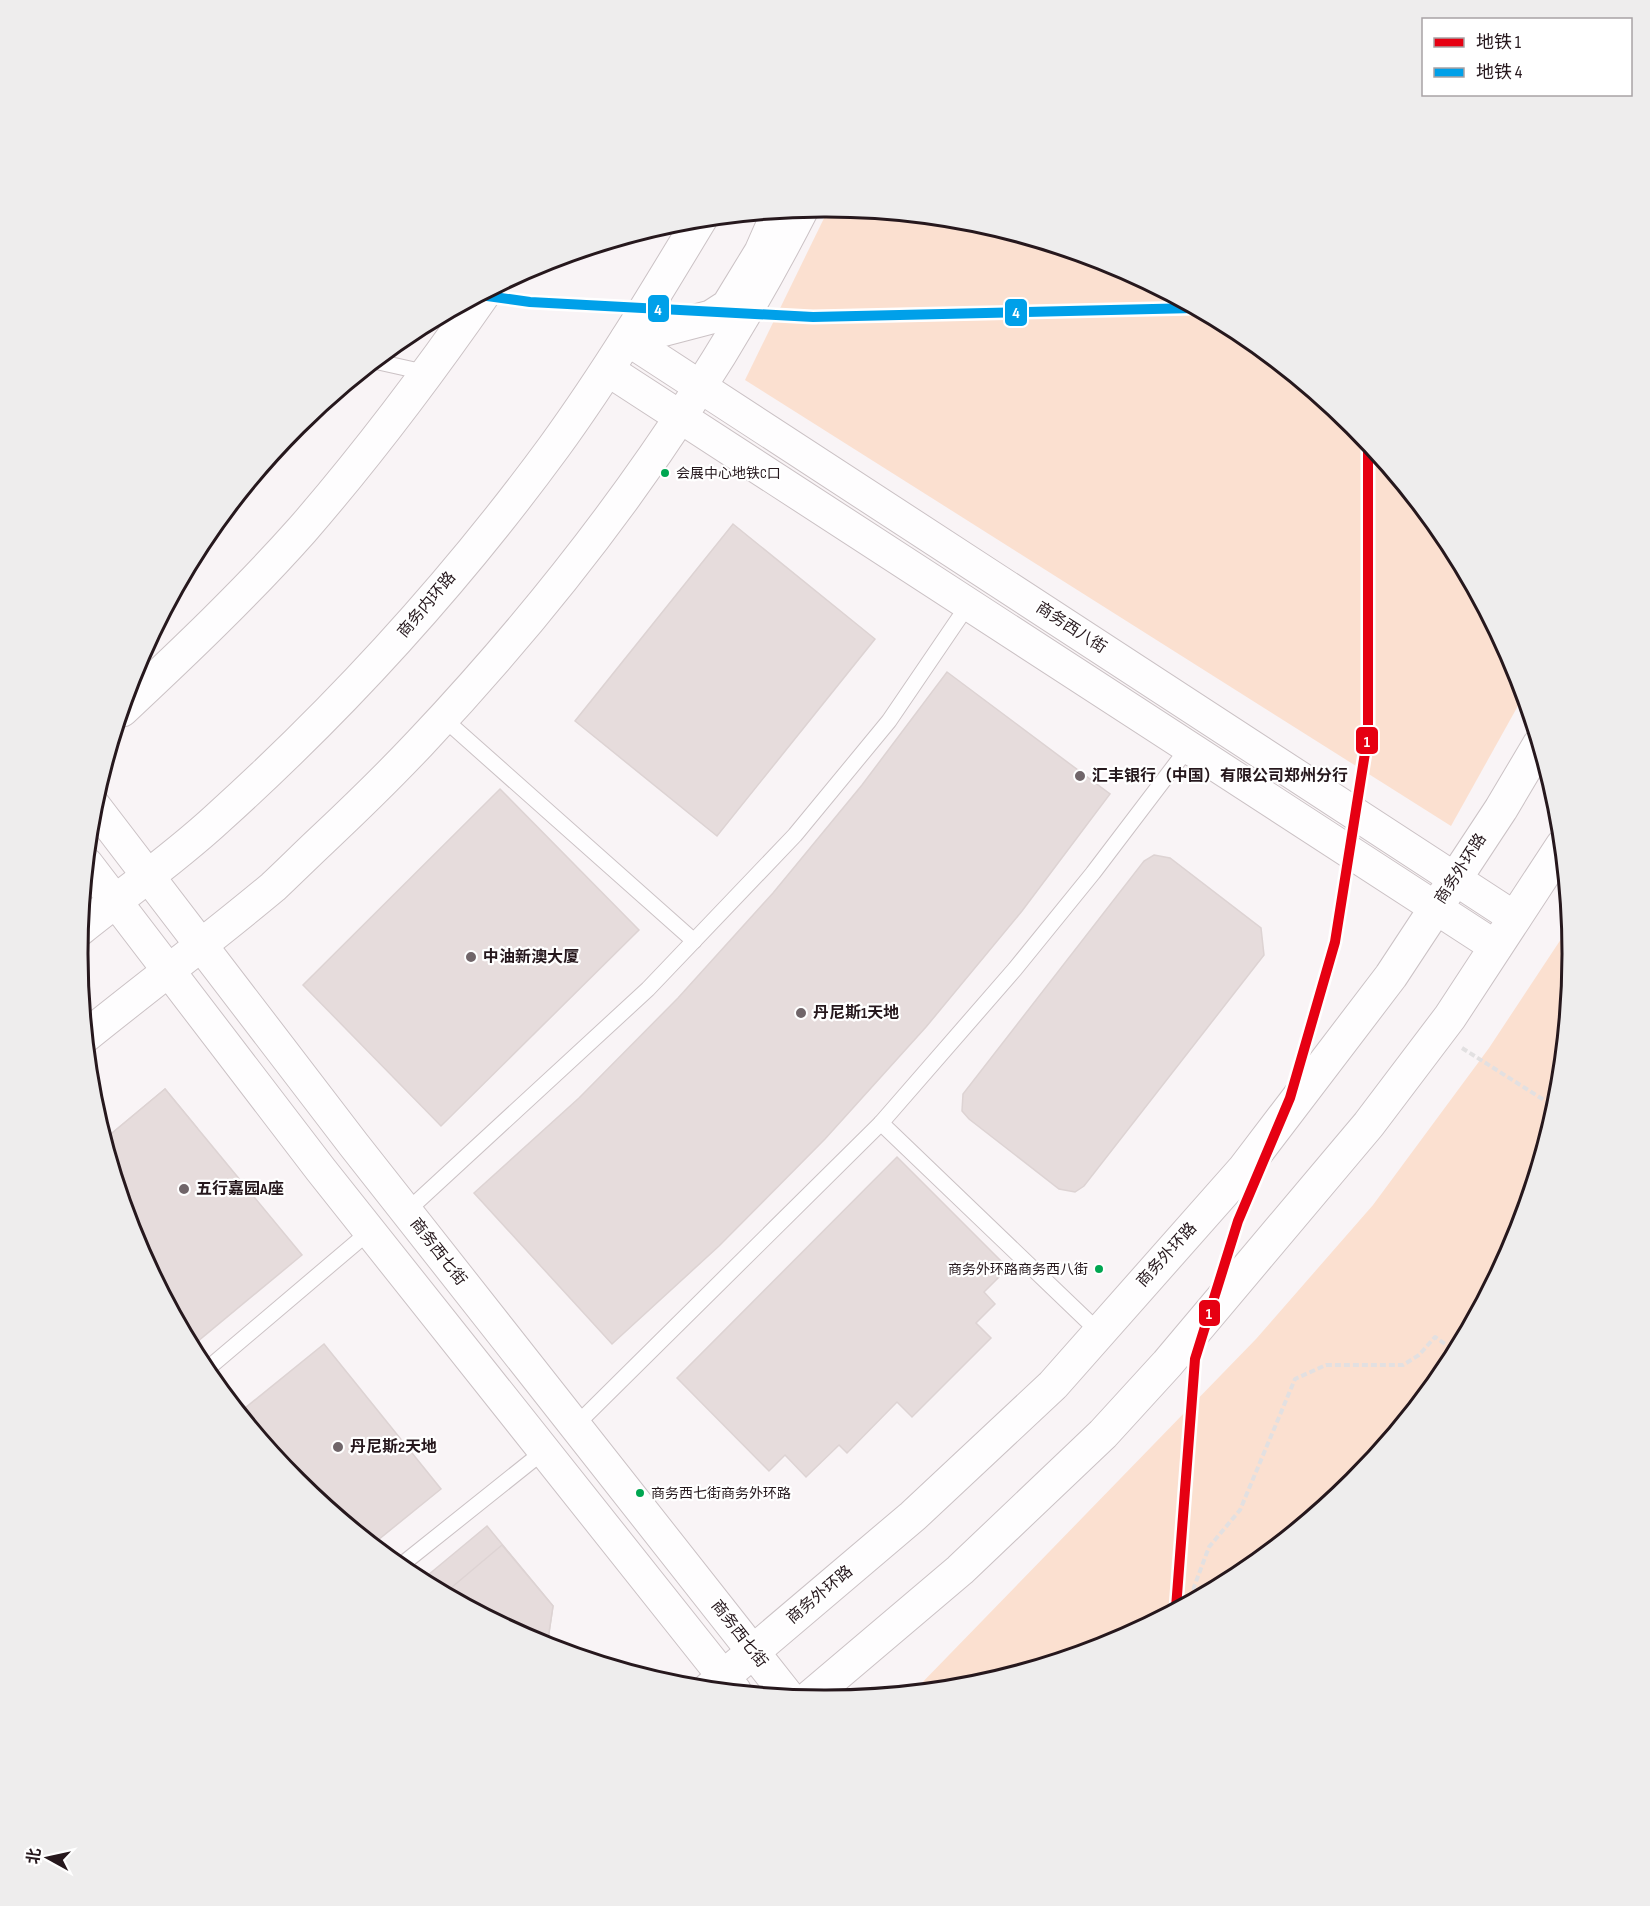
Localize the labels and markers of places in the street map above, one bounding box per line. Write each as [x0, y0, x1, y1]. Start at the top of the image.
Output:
place label: 会展中心地铁C口 [676, 465, 781, 482]
marker: 会展中心地铁C口 [659, 467, 671, 479]
place label: 汇丰银行（中国）有限公司郑州分行 [1092, 766, 1348, 786]
marker: 汇丰银行（中国）有限公司郑州分行 [1073, 769, 1087, 783]
place label: 中油新澳大厦 [483, 948, 579, 967]
marker: 中油新澳大厦 [464, 950, 478, 964]
place label: 丹尼斯1天地 [813, 1003, 899, 1023]
marker: 丹尼斯1天地 [794, 1006, 808, 1020]
place label: 五行嘉园A座 [196, 1180, 284, 1199]
marker: 五行嘉园A座 [177, 1182, 191, 1196]
place label: 商务外环路商务西八街 [948, 1261, 1088, 1278]
marker: 商务外环路商务西八街 [1093, 1263, 1105, 1275]
place label: 丹尼斯2天地 [350, 1437, 437, 1457]
marker: 丹尼斯2天地 [331, 1440, 345, 1454]
place label: 商务西七街商务外环路 [651, 1485, 791, 1502]
marker: 商务西七街商务外环路 [634, 1487, 646, 1499]

